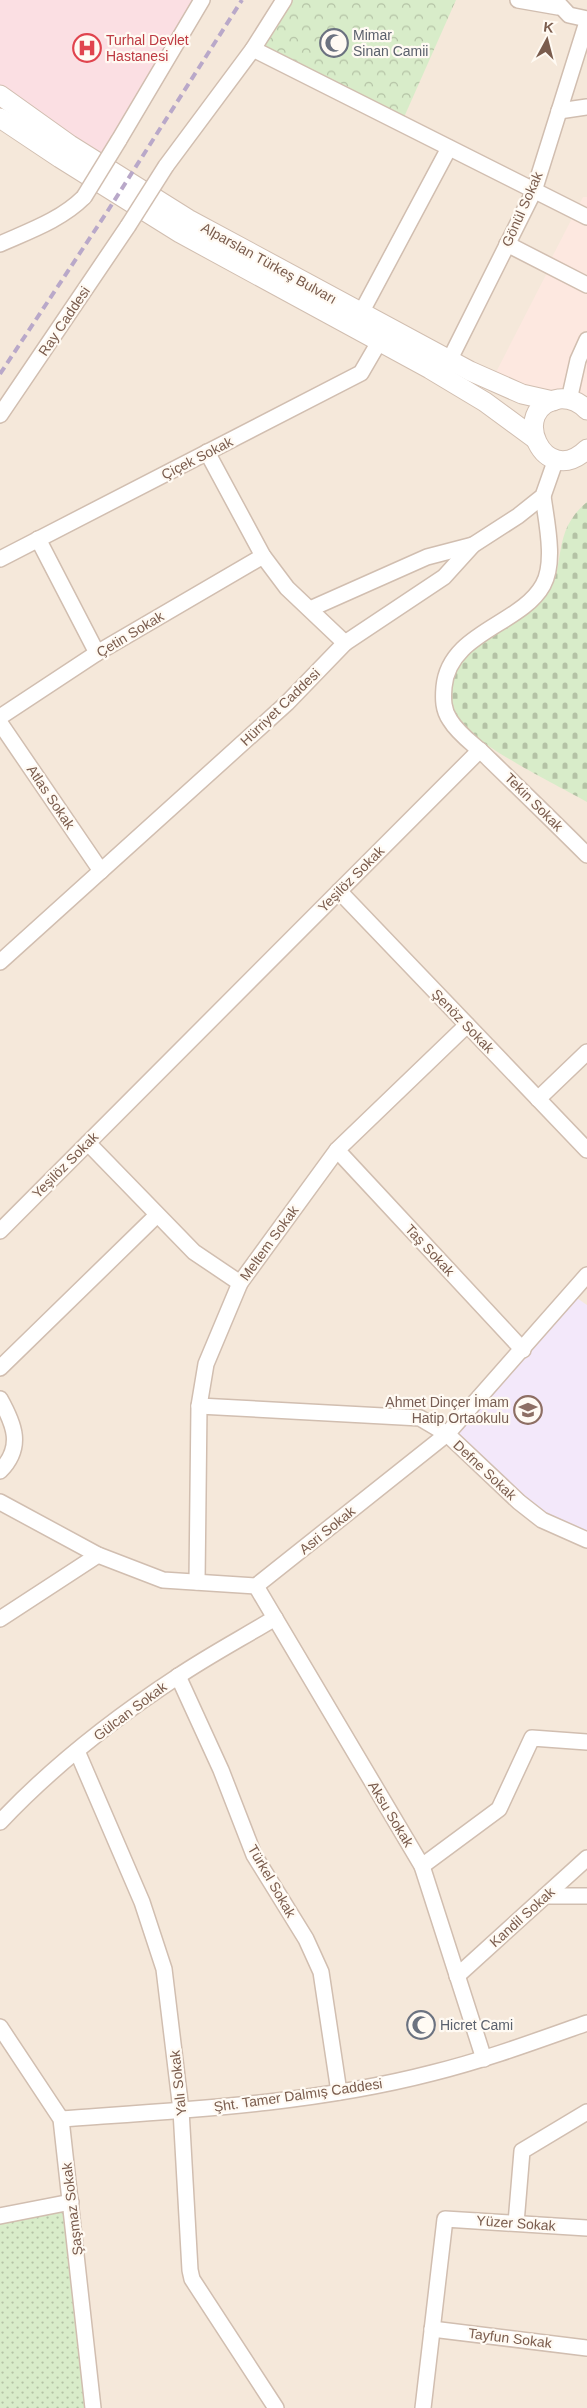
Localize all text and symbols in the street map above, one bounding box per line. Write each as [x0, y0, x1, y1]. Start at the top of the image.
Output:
north arrow [522, 15, 572, 65]
text: K [543, 19, 555, 36]
place label: Mimar Sinan Camii [353, 27, 428, 59]
mosque icon: Mimar Sinan Camii [319, 28, 349, 58]
place label: Turhal Devlet Hastanesi [106, 32, 189, 64]
hospital icon: Turhal Devlet Hastanesi [72, 33, 102, 63]
street label: Gönül Sokak [498, 168, 546, 249]
street label: Alparslan Türkeş Bulvarı [199, 219, 339, 307]
street label: Ray Caddesi [35, 283, 93, 359]
street label: Çiçek Sokak [159, 433, 236, 483]
street label: Çetin Sokak [94, 607, 167, 660]
street label: Hürriyet Caddesi [237, 665, 323, 749]
street label: Atlas Sokak [24, 762, 79, 833]
street label: Tekin Sokak [502, 770, 567, 835]
street label: Yeşilöz Sokak [315, 842, 388, 915]
street label: Şenöz Sokak [429, 986, 498, 1057]
street label: Yeşilöz Sokak [29, 1128, 102, 1201]
street label: Meltem Sokak [236, 1202, 302, 1284]
street label: Taş Sokak [402, 1221, 459, 1280]
place label: Ahmet Dinçer İmam Hatip Ortaokulu [385, 1393, 509, 1426]
school or university icon: Ahmet Dinçer İmam Hatip Ortaokulu [513, 1395, 543, 1425]
street label: Defne Sokak [450, 1437, 520, 1504]
street label: Asri Sokak [296, 1502, 359, 1557]
street label: Gülcan Sokak [90, 1678, 170, 1744]
street label: Aksu Sokak [365, 1778, 417, 1851]
street label: Türkel Sokak [245, 1842, 300, 1921]
street label: Kandil Sokak [486, 1883, 558, 1950]
mosque icon: Hicret Cami [406, 2010, 436, 2040]
place label: Hicret Cami [440, 2017, 513, 2033]
street label: Yalı Sokak [166, 2048, 189, 2117]
street label: Şht. Tamer Dalmış Caddesi [213, 2075, 383, 2115]
street label: Şaşmaz Sokak [58, 2161, 86, 2256]
street label: Yüzer Sokak [476, 2212, 557, 2234]
street label: Tayfun Sokak [467, 2325, 554, 2351]

